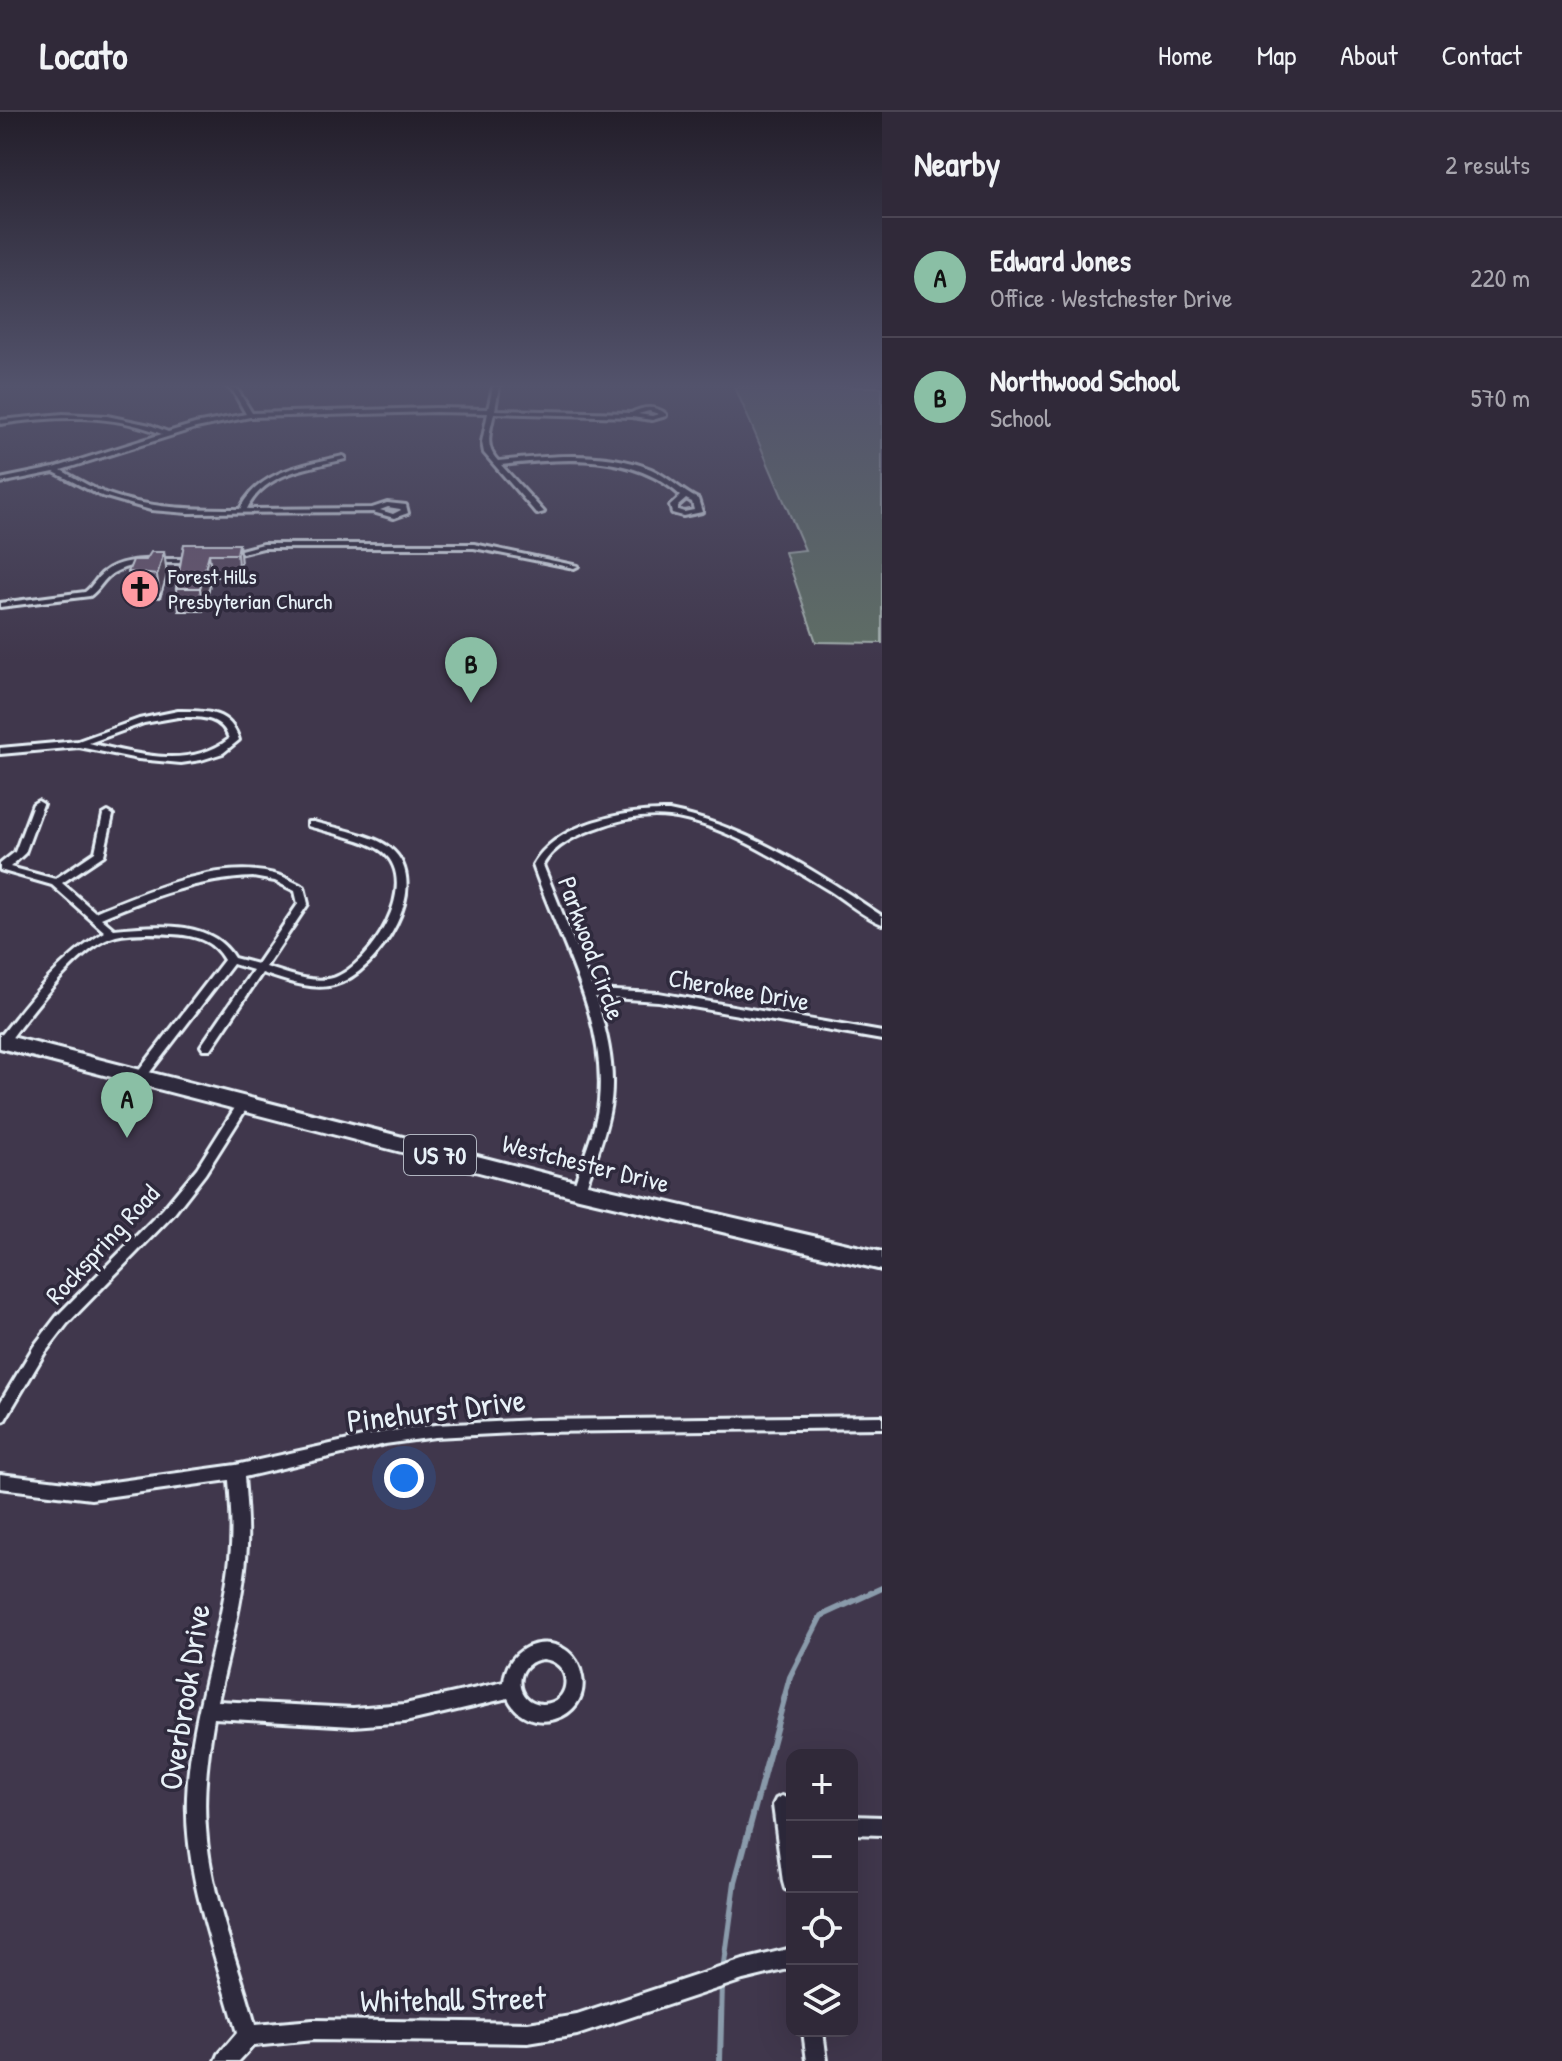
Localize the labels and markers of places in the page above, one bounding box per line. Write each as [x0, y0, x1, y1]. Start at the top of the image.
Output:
place label: Forest Hills Presbyterian Church [167, 561, 332, 616]
church icon: Forest Hills Presbyterian Church [119, 568, 161, 610]
pin: B [445, 637, 497, 703]
pin: A [101, 1072, 153, 1138]

